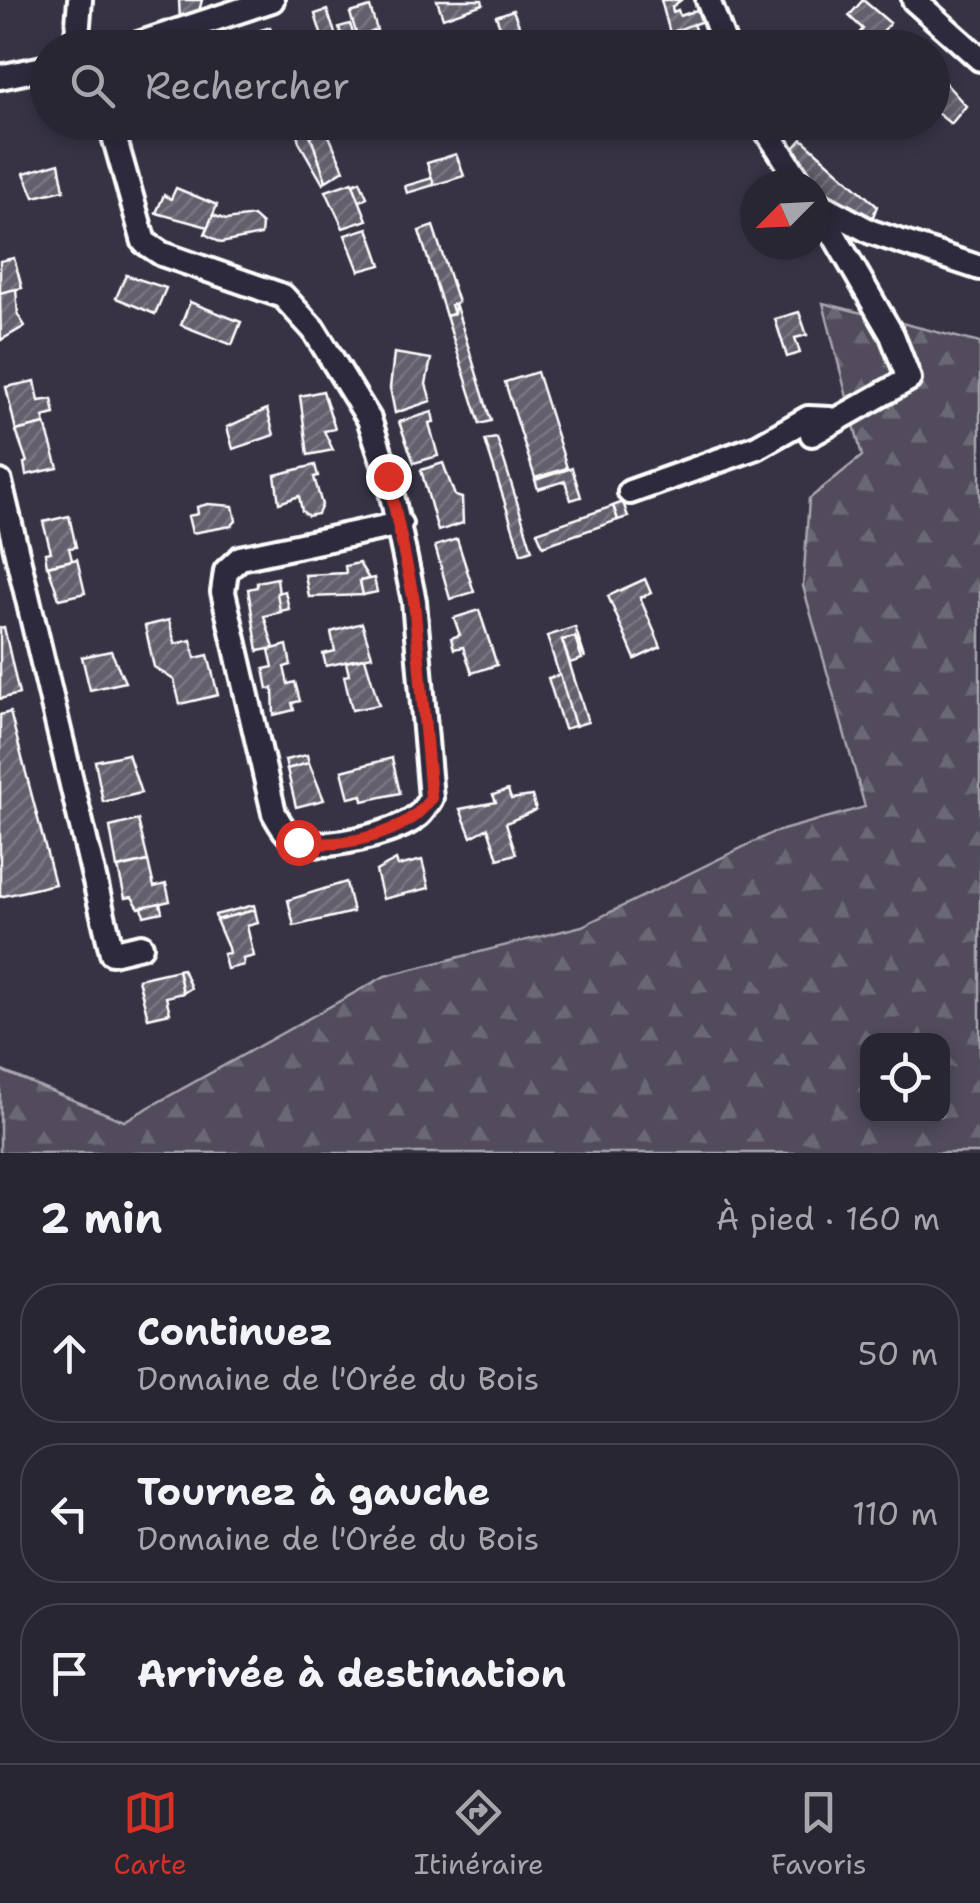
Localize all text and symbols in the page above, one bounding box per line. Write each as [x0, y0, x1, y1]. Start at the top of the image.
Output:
search box [30, 30, 950, 140]
icon: search [65, 58, 120, 113]
text: Rechercher [145, 60, 350, 111]
north arrow [740, 170, 830, 260]
route end [366, 454, 412, 500]
route start [276, 820, 322, 866]
map controls [860, 1033, 950, 1123]
button: locate [860, 1033, 950, 1123]
text: 2 min [40, 1190, 162, 1246]
text: À pied · 160 m [716, 1197, 940, 1240]
text: Continuez [137, 1306, 333, 1357]
icon: ahead [42, 1326, 97, 1381]
text: 50 m [858, 1332, 938, 1375]
text: Domaine de l'Orée du Bois [137, 1357, 539, 1400]
text: Tournez à gauche [137, 1466, 490, 1517]
icon: left [42, 1486, 97, 1541]
text: 110 m [852, 1492, 938, 1535]
text: Domaine de l'Orée du Bois [137, 1517, 539, 1560]
icon: arrive [42, 1646, 97, 1701]
text: Arrivée à destination [137, 1648, 566, 1699]
tab: Carte [113, 1785, 187, 1883]
tab: Itinéraire [414, 1785, 544, 1883]
tab: Favoris [771, 1785, 867, 1883]

